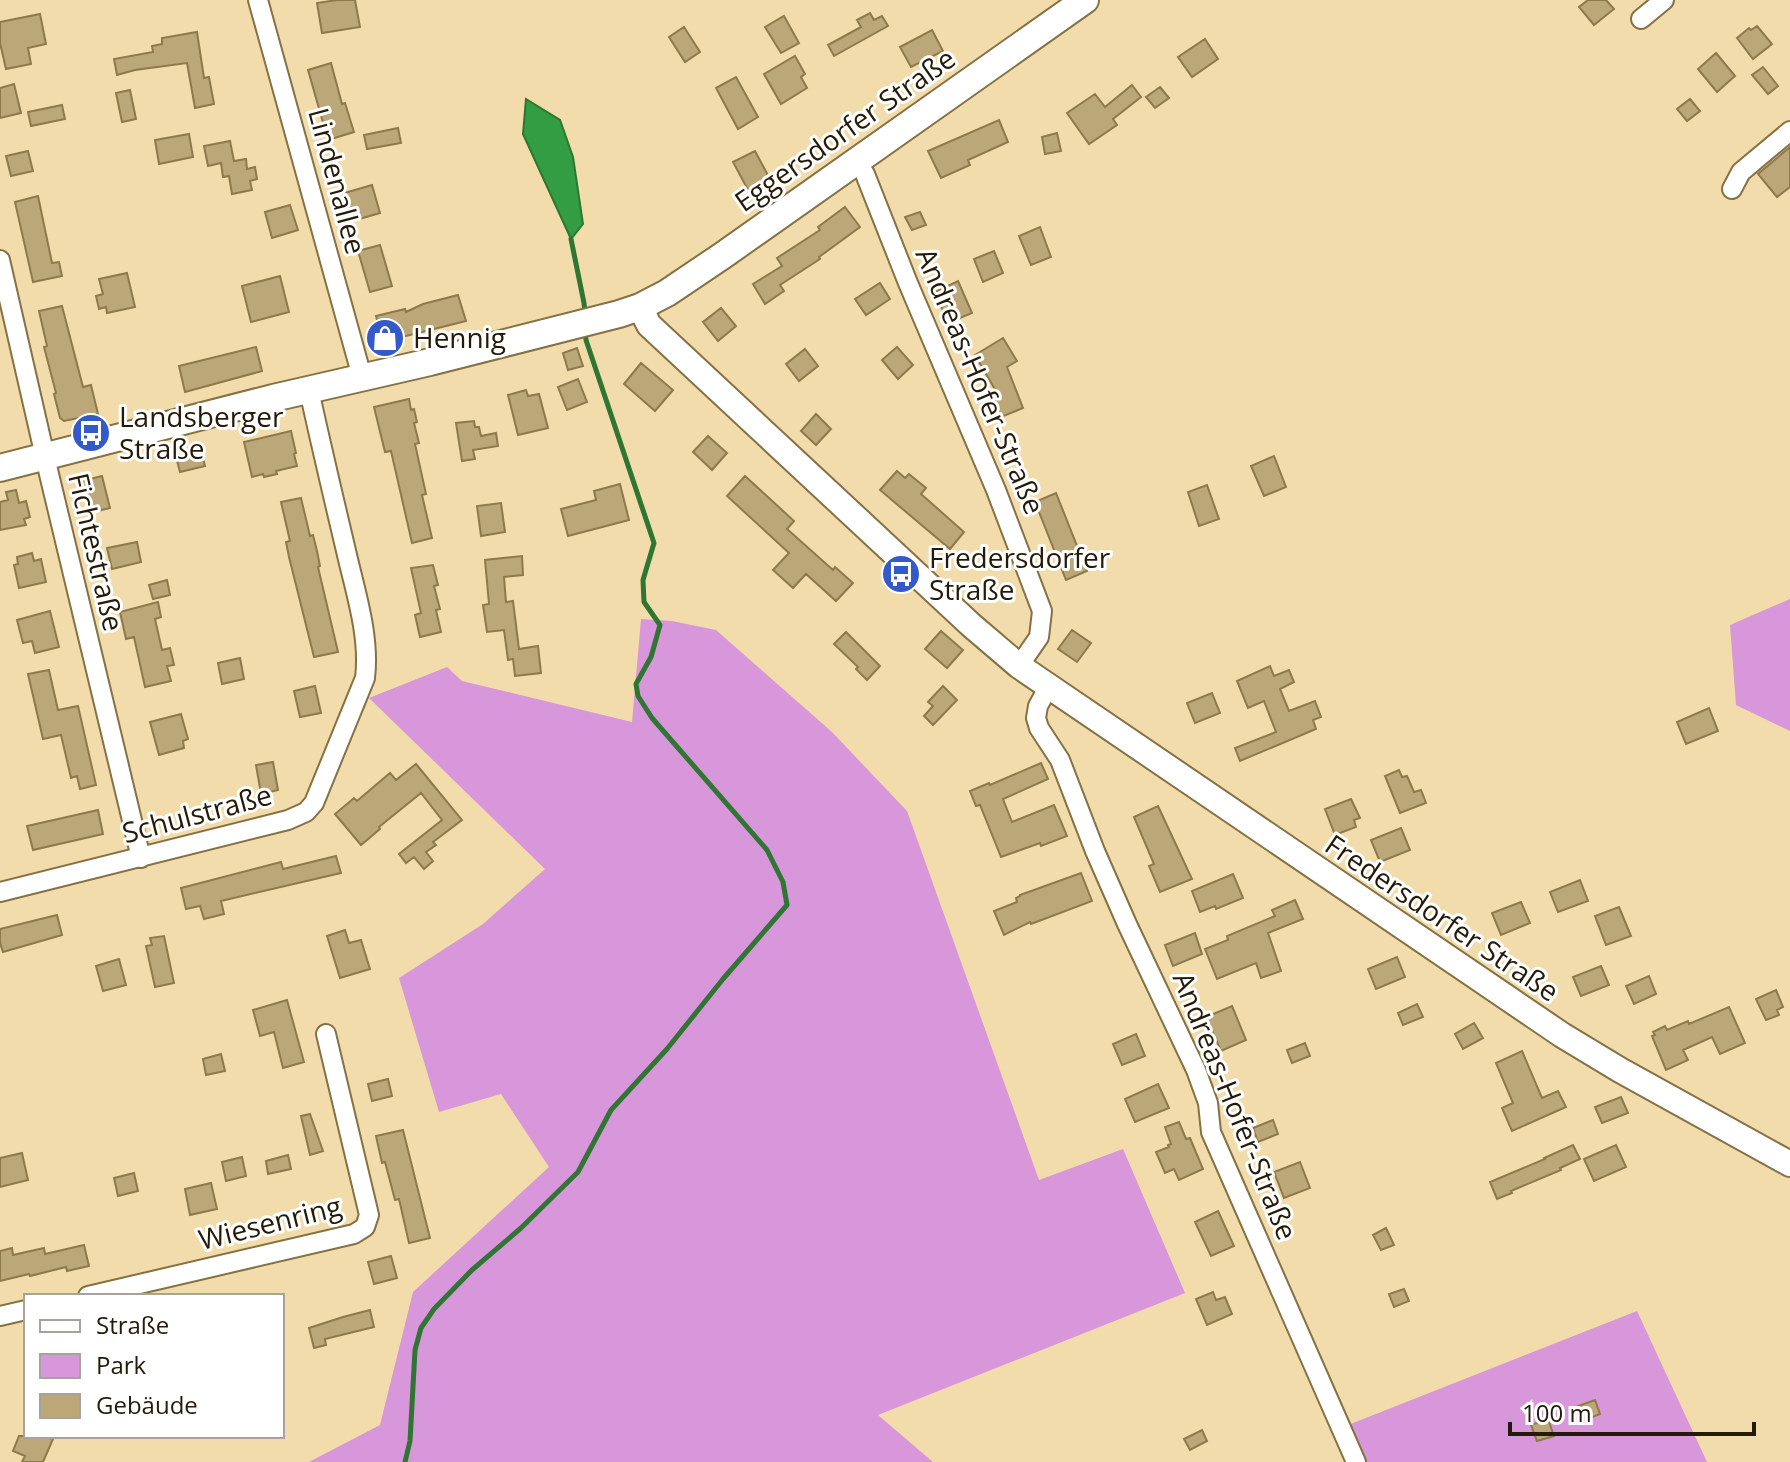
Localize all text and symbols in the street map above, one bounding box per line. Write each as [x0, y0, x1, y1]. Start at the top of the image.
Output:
street label: Eggersdorfer Straße [727, 39, 962, 220]
street label: Lindenallee [300, 103, 376, 258]
street label: Andreas-Hofer-Straße [908, 242, 1054, 520]
shop icon: Hennig [364, 317, 406, 359]
place label: Hennig [413, 318, 506, 356]
place label: Landsberger Straße [119, 397, 284, 467]
bus stop icon: Landsberger Straße [70, 412, 112, 454]
street label: Fichtestraße [60, 469, 134, 635]
place label: Fredersdorfer Straße [929, 538, 1111, 608]
bus stop icon: Fredersdorfer Straße [880, 553, 922, 595]
street label: Schulstraße [118, 775, 276, 851]
street label: Fredersdorfer Straße [1318, 825, 1567, 1010]
street label: Andreas-Hofer-Straße [1165, 966, 1307, 1245]
street label: Wiesenring [194, 1186, 345, 1258]
legend [24, 1294, 284, 1438]
text: Straße [96, 1308, 169, 1341]
text: Park [96, 1348, 147, 1381]
scale bar [1510, 1386, 1754, 1436]
text: Gebäude [96, 1388, 198, 1421]
text: 100 m [1522, 1396, 1592, 1429]

